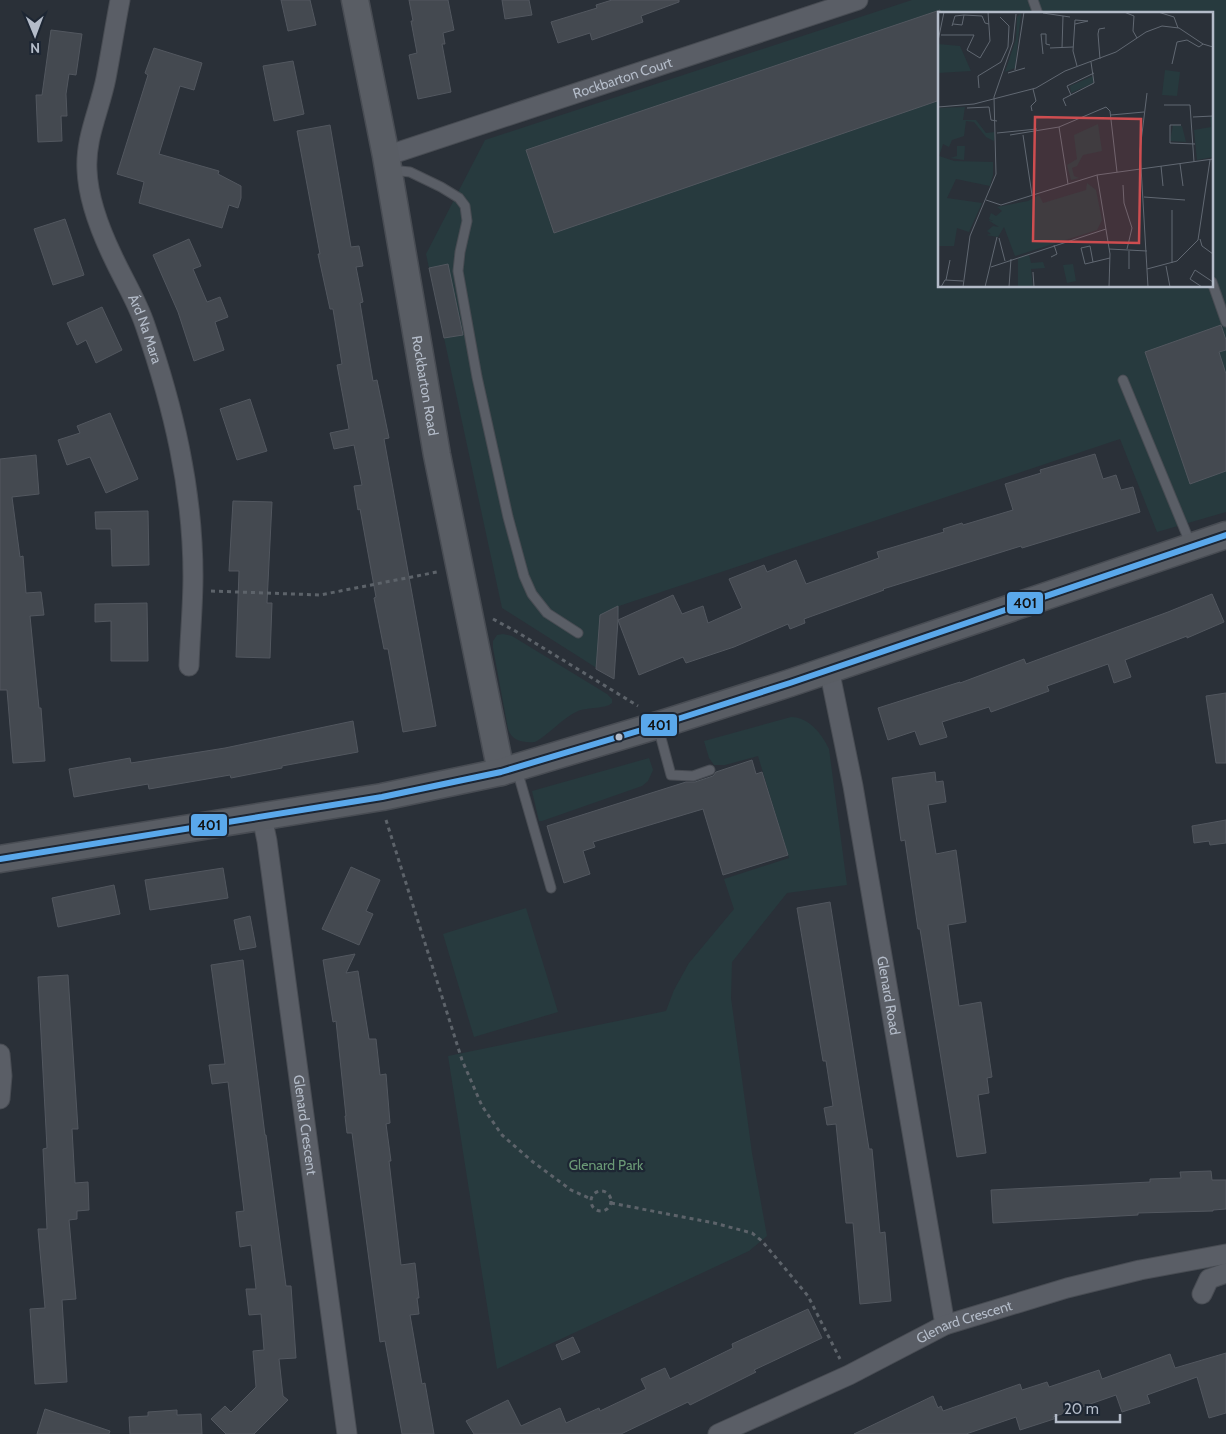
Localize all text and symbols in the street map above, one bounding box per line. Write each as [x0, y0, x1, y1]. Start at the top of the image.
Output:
north arrow [10, 10, 60, 60]
inset map [938, 12, 1214, 288]
text: N [30, 39, 40, 57]
street label: Rockbarton Court [570, 53, 675, 103]
street label: Árd Na Mara [124, 291, 166, 366]
street label: Rockbarton Road [408, 334, 443, 437]
line badge: 401 [1006, 591, 1044, 615]
text: 401 [1013, 594, 1037, 612]
line badge: 401 [640, 713, 678, 737]
text: 401 [647, 716, 671, 734]
unlabelled marker [614, 732, 624, 742]
line badge: 401 [190, 813, 228, 837]
text: 401 [197, 816, 221, 834]
street label: Glenard Road [873, 955, 904, 1036]
street label: Glenard Crescent [290, 1074, 321, 1176]
park label: Glenard Park [569, 1156, 644, 1174]
street label: Glenard Crescent [913, 1296, 1015, 1348]
scale bar [1056, 1392, 1120, 1424]
text: 20 m [1064, 1400, 1099, 1418]

